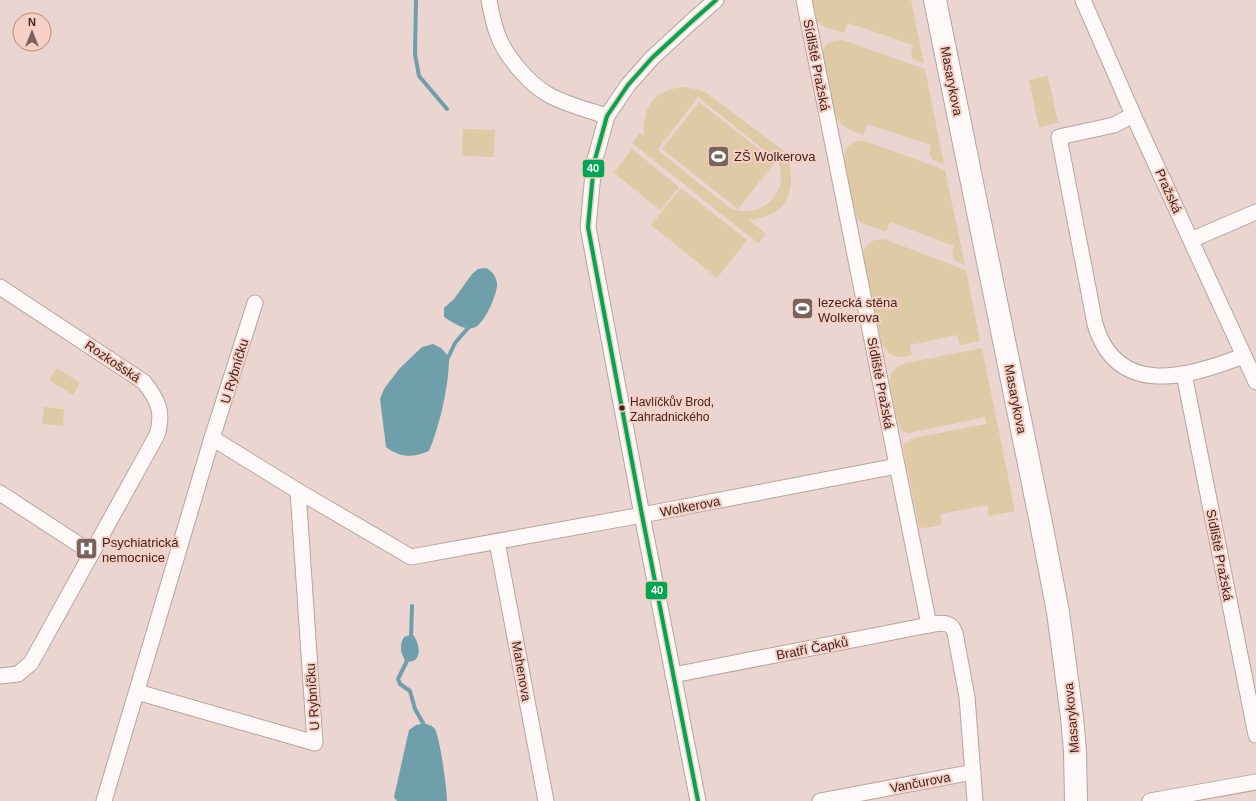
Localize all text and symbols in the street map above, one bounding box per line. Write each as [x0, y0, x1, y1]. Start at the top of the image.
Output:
north arrow [12, 12, 52, 52]
text: N [28, 16, 36, 28]
street label: Sídliště Pražská [800, 18, 833, 113]
street label: Masarykova [937, 45, 966, 118]
sports icon: ZŠ Wolkerova [705, 143, 731, 169]
place label: ZŠ Wolkerova [734, 149, 816, 164]
line badge: 40 [582, 159, 605, 178]
text: 40 [587, 162, 599, 174]
street label: Pražská [1152, 167, 1185, 216]
place label: lezecká stěna Wolkerova [818, 295, 898, 325]
sports icon: lezecká stěna Wolkerova [789, 296, 815, 322]
street label: Sídliště Pražská [864, 336, 897, 431]
street label: Rozkošská [82, 337, 144, 386]
street label: U Rybníčku [217, 337, 251, 405]
street label: Masarykova [1001, 363, 1030, 436]
place label: Havlíčkův Brod, Zahradnického [630, 395, 714, 424]
marker: Havlíčkův Brod, Zahradnického [617, 403, 627, 413]
street label: Wolkerova [659, 493, 722, 520]
street label: Sídliště Pražská [1203, 508, 1236, 603]
place label: Psychiatrická nemocnice [102, 535, 179, 565]
hospital icon: Psychiatrická nemocnice [73, 536, 99, 562]
line badge: 40 [645, 581, 668, 600]
text: 40 [651, 584, 663, 596]
street label: Bratří Čapků [775, 634, 849, 663]
street label: Mahenova [509, 640, 534, 703]
street label: U Rybníčku [303, 663, 322, 731]
street label: Masarykova [1061, 682, 1082, 754]
street label: Vančurova [889, 769, 952, 796]

